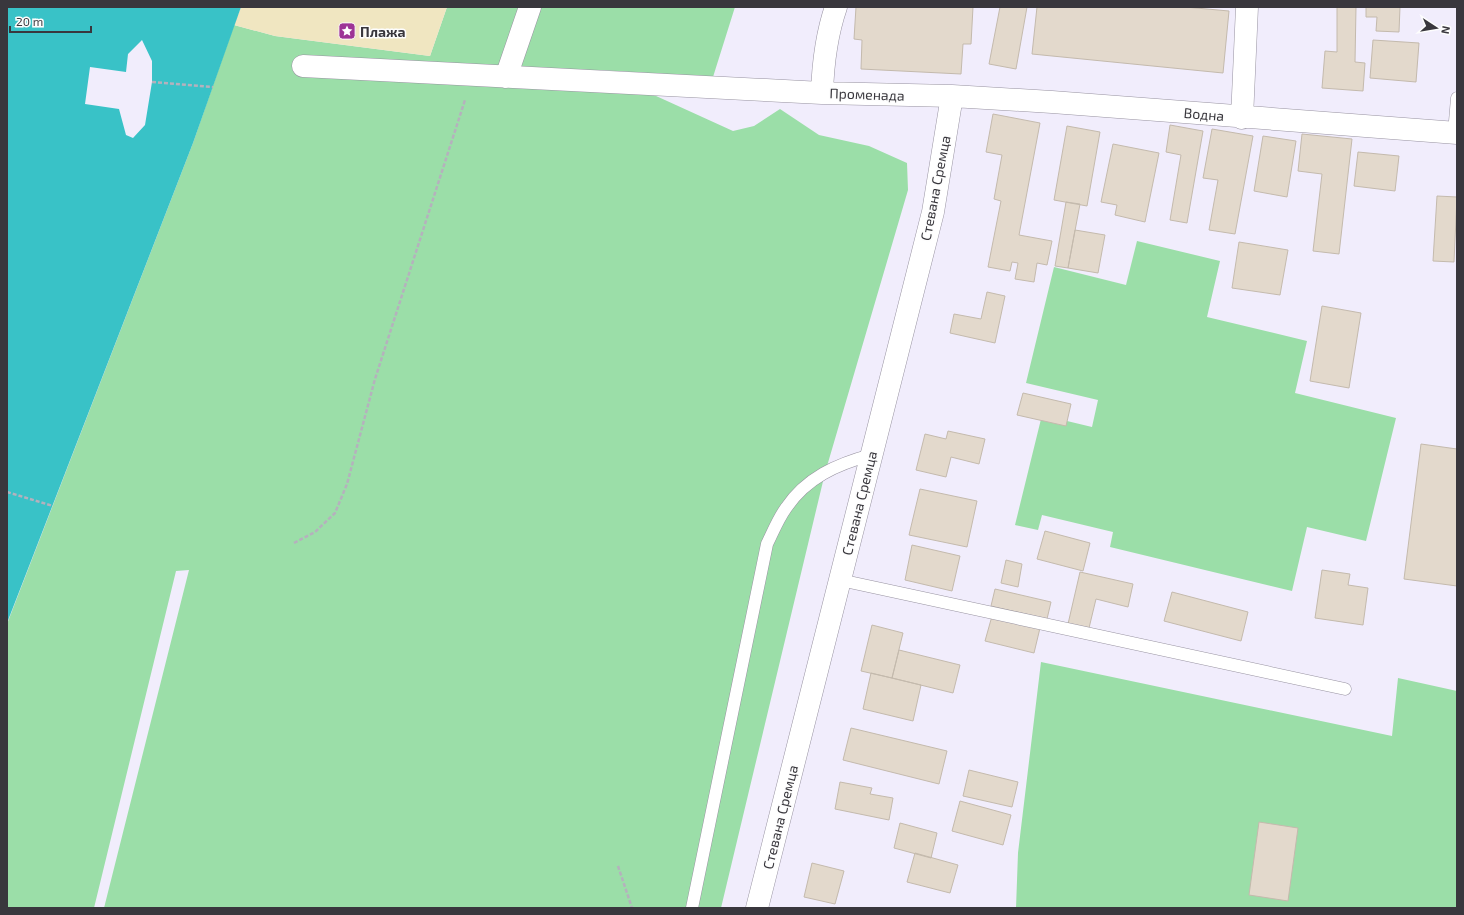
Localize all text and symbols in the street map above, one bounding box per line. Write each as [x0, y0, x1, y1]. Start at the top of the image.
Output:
scale bar [10, 8, 91, 34]
north arrow [1416, 8, 1456, 48]
text: 20 m [16, 14, 43, 28]
place icon: Плажа [337, 21, 357, 41]
place label: Плажа [360, 23, 406, 40]
text: N [1439, 25, 1453, 35]
street label: Променада [829, 84, 905, 104]
street label: Водна [1183, 104, 1225, 124]
street label: Стевана Сремца [916, 134, 954, 242]
street label: Стевана Сремца [838, 449, 880, 557]
street label: Стевана Сремца [759, 763, 801, 871]

